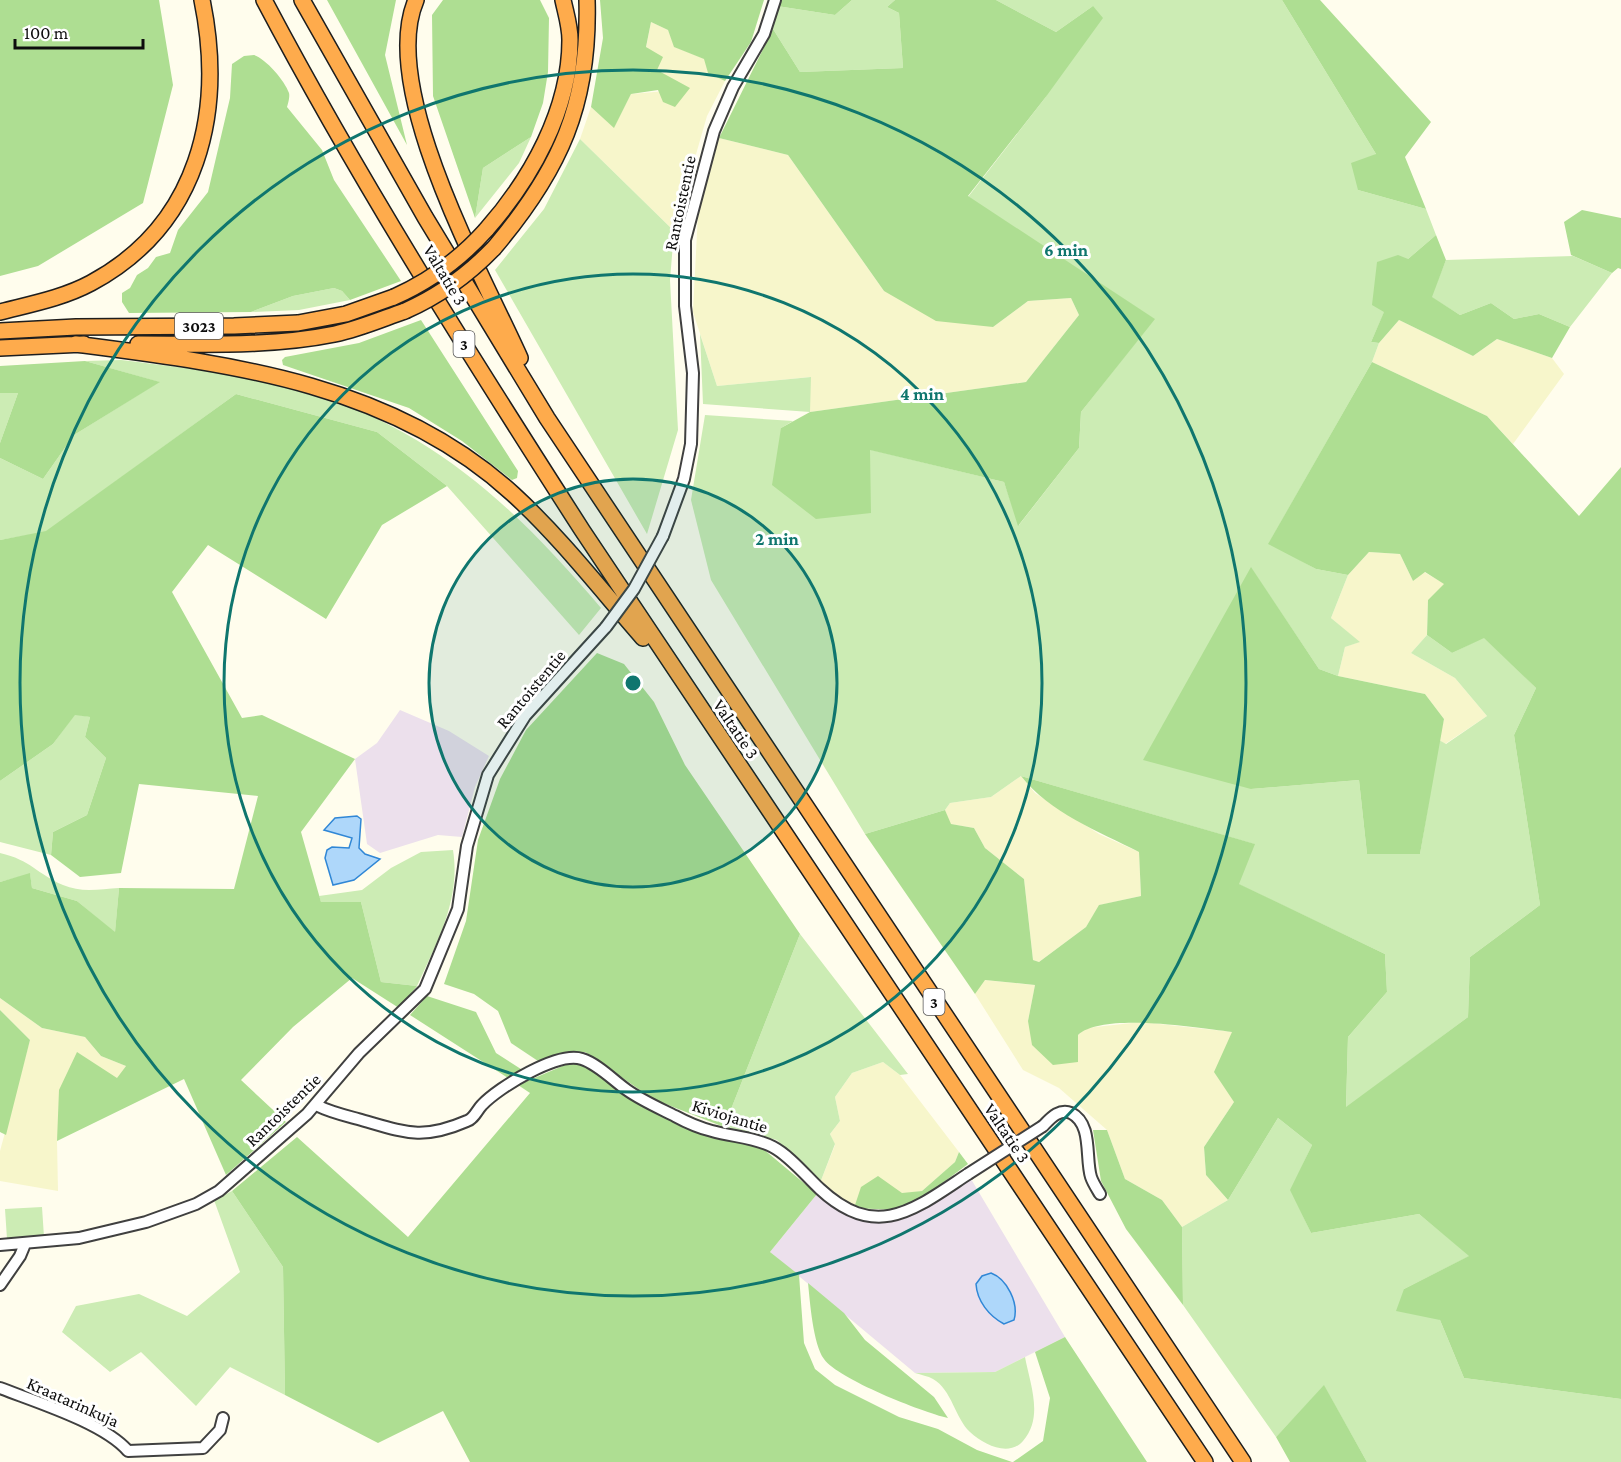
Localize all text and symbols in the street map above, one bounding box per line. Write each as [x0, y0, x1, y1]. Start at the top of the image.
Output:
scale bar [15, 12, 142, 50]
text: 100 m [24, 23, 69, 43]
street label: Rantoistentie [660, 154, 700, 252]
text: 6 min [1044, 240, 1089, 260]
street label: Valtatie 3 [419, 241, 471, 309]
road number: 3023 [175, 313, 223, 339]
road number: 3 [454, 331, 474, 357]
text: 4 min [900, 384, 945, 404]
text: 2 min [755, 529, 799, 549]
street label: Rantoistentie [492, 646, 570, 732]
centre of rings [623, 673, 643, 693]
street label: Valtatie 3 [709, 696, 763, 762]
road number: 3 [924, 989, 944, 1015]
street label: Rantoistentie [241, 1069, 325, 1151]
street label: Kiviojantie [689, 1095, 770, 1138]
street label: Valtatie 3 [980, 1100, 1034, 1166]
street label: Kraatarinkuja [23, 1373, 122, 1432]

